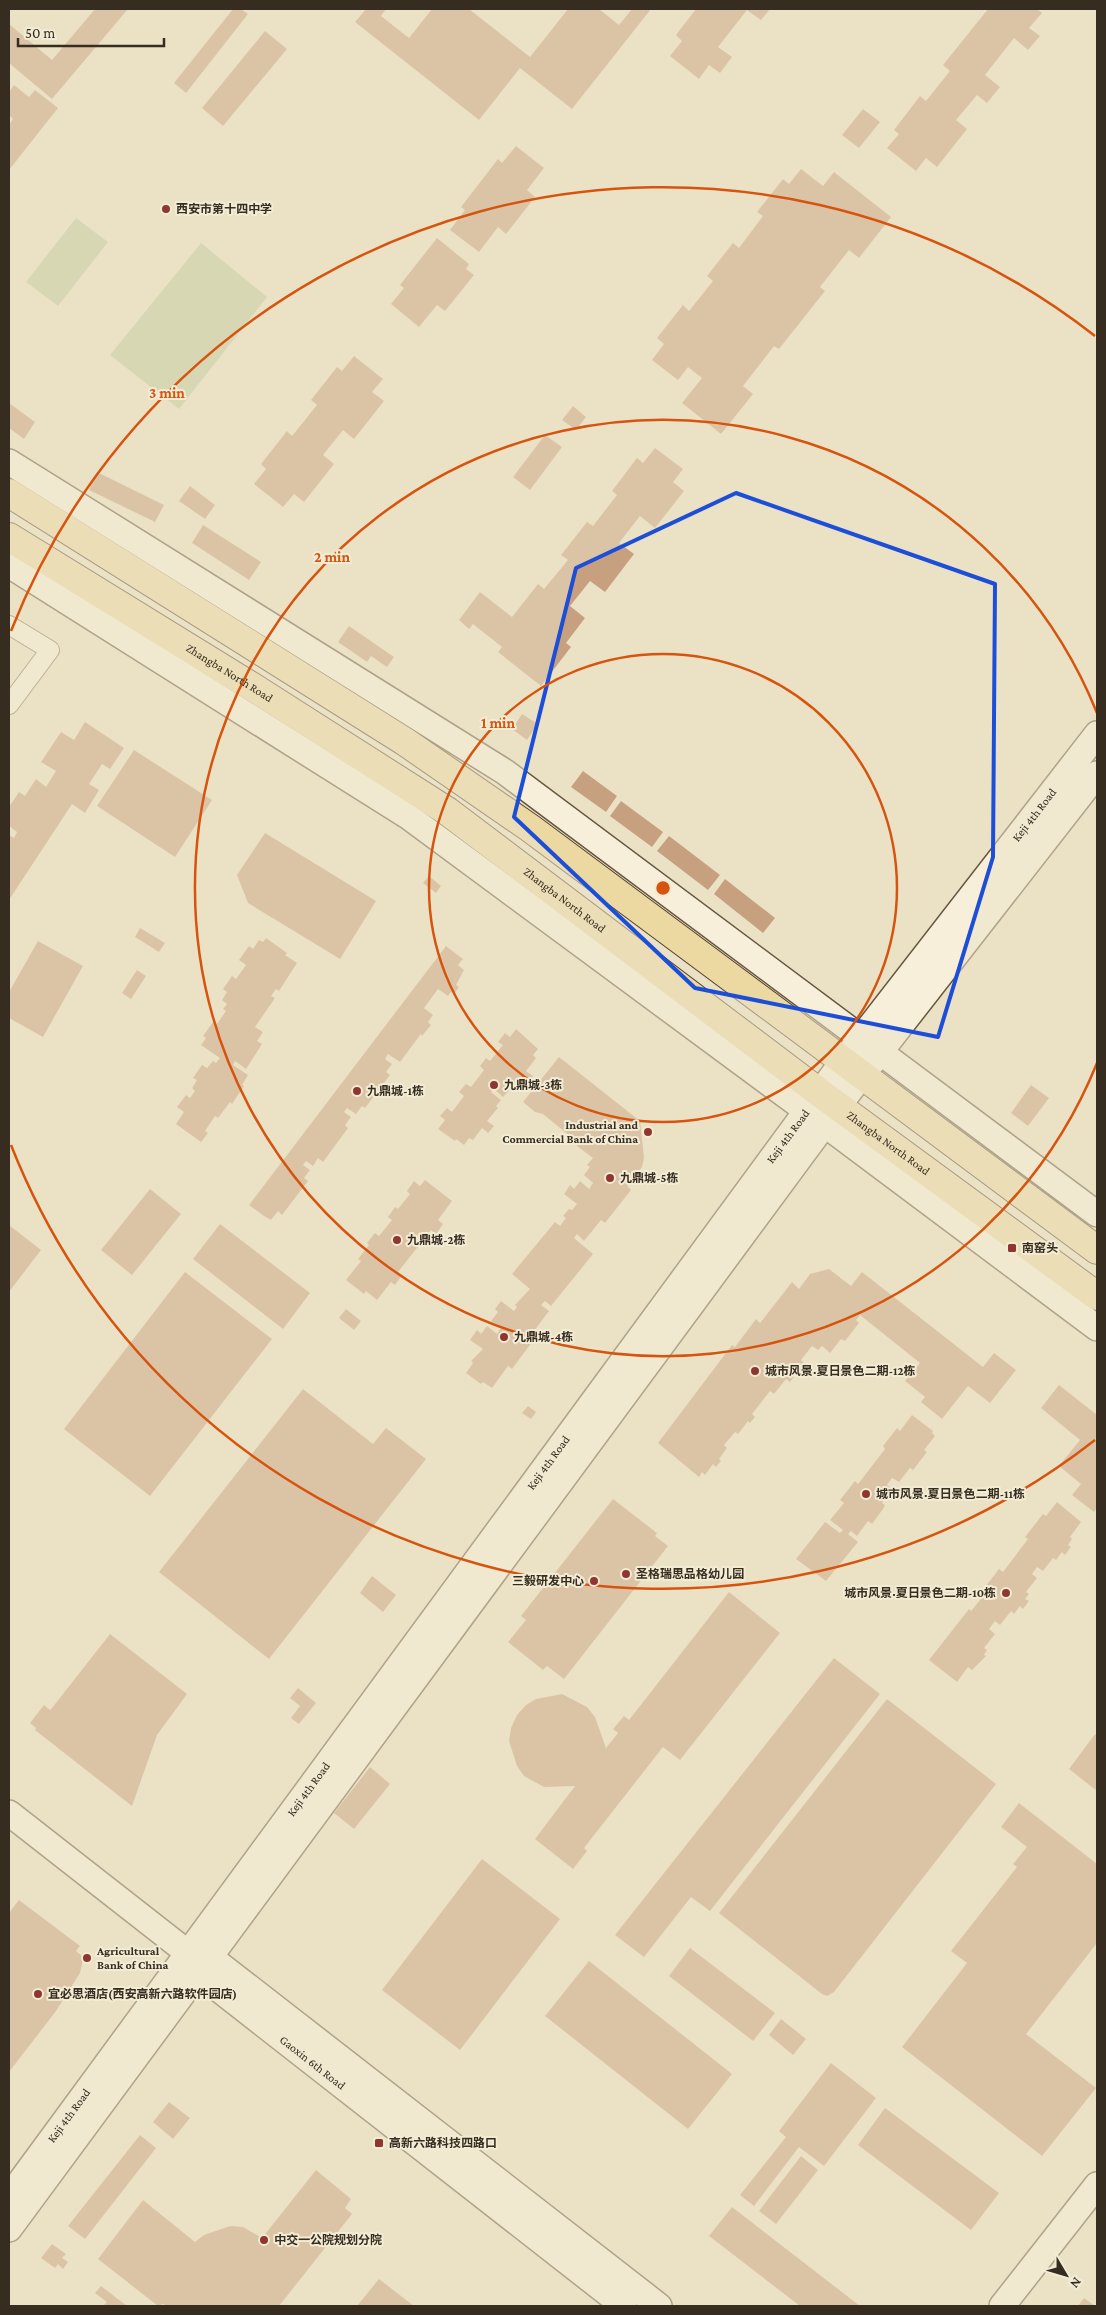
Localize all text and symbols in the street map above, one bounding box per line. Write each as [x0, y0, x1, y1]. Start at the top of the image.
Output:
scale bar [18, 15, 164, 47]
text: 50 m [25, 25, 55, 41]
place label: 西安市第十四中学 [176, 202, 272, 216]
marker: 西安市第十四中学 [160, 203, 172, 215]
text: 3 min [149, 385, 185, 401]
text: 2 min [314, 549, 350, 565]
street label: Zhangba North Road [183, 641, 276, 705]
text: 1 min [481, 715, 515, 731]
street label: Keji 4th Road [1009, 785, 1060, 844]
street label: Zhangba North Road [521, 864, 609, 936]
centre of rings [654, 879, 672, 897]
place label: 九鼎城-3栋 [504, 1078, 562, 1092]
marker: 九鼎城-3栋 [488, 1079, 500, 1091]
place label: 九鼎城-1栋 [367, 1084, 424, 1098]
marker: 九鼎城-1栋 [351, 1085, 363, 1097]
street label: Keji 4th Road [764, 1106, 813, 1166]
street label: Zhangba North Road [844, 1108, 933, 1179]
place label: Industrial and Commercial Bank of China [502, 1118, 638, 1146]
marker: Industrial and Commercial Bank of China [642, 1126, 654, 1138]
place label: 九鼎城-5栋 [620, 1171, 678, 1185]
marker: 九鼎城-5栋 [604, 1172, 616, 1184]
place label: 九鼎城-2栋 [407, 1233, 466, 1247]
marker: 九鼎城-2栋 [391, 1234, 403, 1246]
place label: 南窑头 [1022, 1241, 1058, 1255]
marker: 南窑头 [1006, 1242, 1018, 1254]
place label: 九鼎城-4栋 [514, 1330, 573, 1344]
marker: 九鼎城-4栋 [498, 1331, 510, 1343]
place label: 城市风景·夏日景色二期-12栋 [765, 1364, 916, 1378]
marker: 城市风景·夏日景色二期-12栋 [749, 1365, 761, 1377]
street label: Keji 4th Road [524, 1432, 573, 1493]
place label: 城市风景·夏日景色二期-11栋 [876, 1487, 1025, 1501]
marker: 城市风景·夏日景色二期-11栋 [860, 1488, 872, 1500]
place label: 圣格瑞思品格幼儿园 [636, 1567, 744, 1581]
marker: 圣格瑞思品格幼儿园 [620, 1568, 632, 1580]
place label: 三毅研发中心 [512, 1574, 584, 1588]
marker: 三毅研发中心 [588, 1575, 600, 1587]
place label: 城市风景·夏日景色二期-10栋 [844, 1586, 996, 1600]
marker: 城市风景·夏日景色二期-10栋 [1000, 1587, 1012, 1599]
street label: Keji 4th Road [284, 1759, 333, 1819]
place label: Agricultural Bank of China [96, 1944, 169, 1972]
marker: Agricultural Bank of China [81, 1952, 93, 1964]
place label: 宜必思酒店(西安高新六路软件园店) [48, 1987, 237, 2001]
marker: 宜必思酒店(西安高新六路软件园店) [32, 1988, 44, 2000]
street label: Gaoxin 6th Road [277, 2033, 349, 2093]
street label: Keji 4th Road [44, 2085, 94, 2145]
place label: 高新六路科技四路口 [389, 2136, 497, 2150]
marker: 高新六路科技四路口 [373, 2137, 385, 2149]
place label: 中交一公院规划分院 [274, 2233, 382, 2247]
marker: 中交一公院规划分院 [258, 2234, 270, 2246]
north arrow [1041, 2250, 1091, 2300]
text: N [1067, 2274, 1085, 2292]

